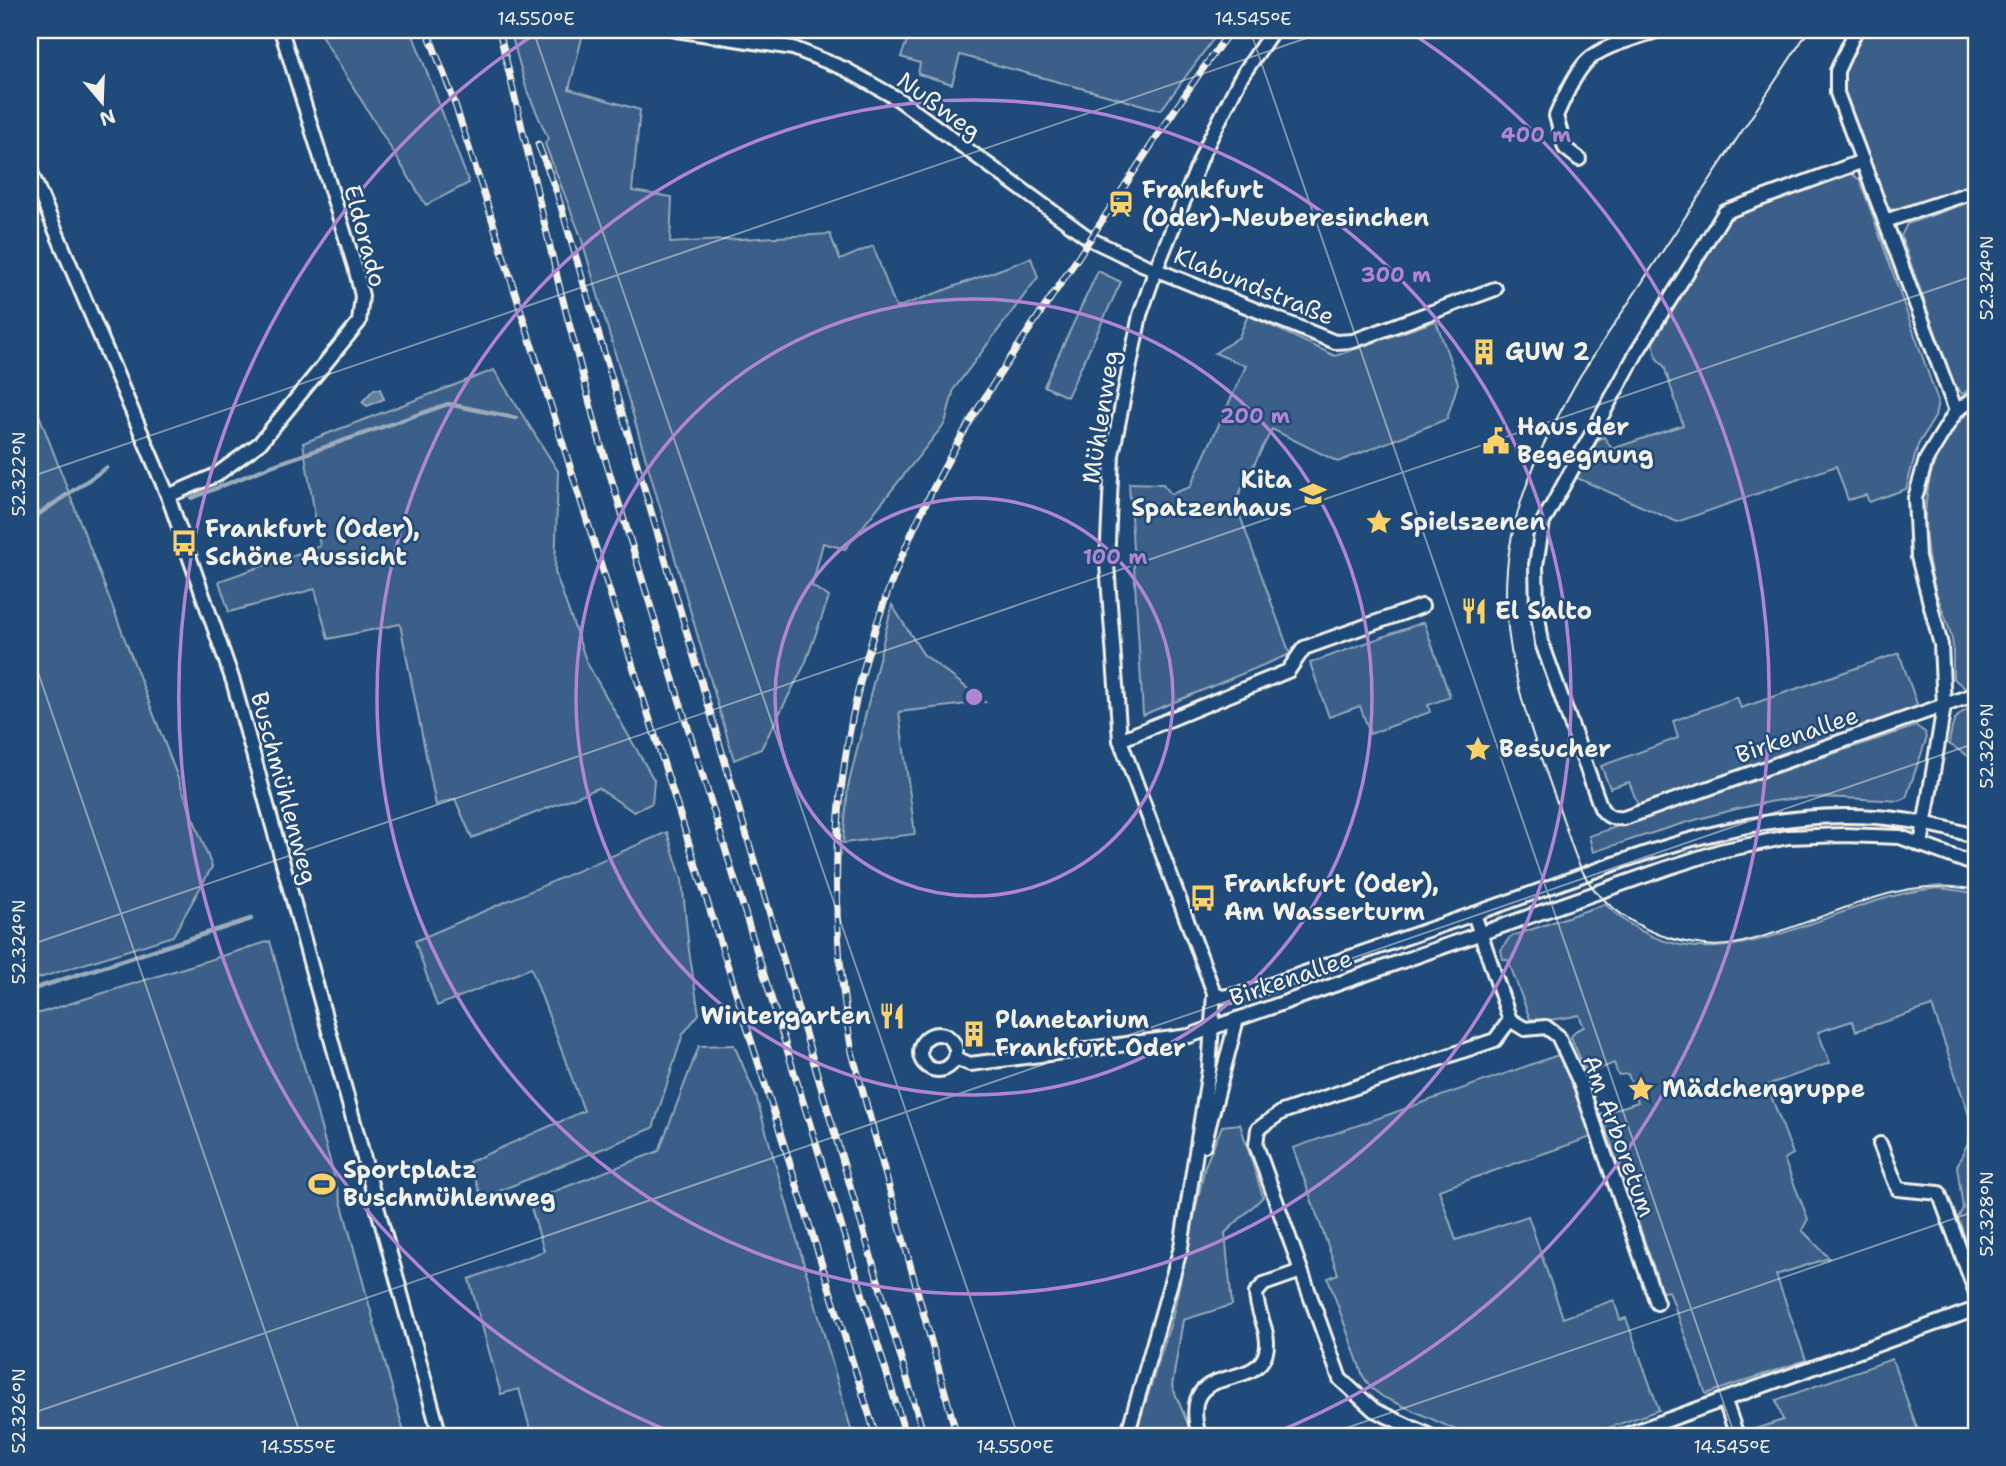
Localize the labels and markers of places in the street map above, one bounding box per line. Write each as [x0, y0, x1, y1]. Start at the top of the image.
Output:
place label: Frankfurt (Oder)-Neuberesinchen [1142, 174, 1429, 234]
station icon: Frankfurt (Oder)-Neuberesinchen [1106, 189, 1136, 219]
place label: GUW 2 [1505, 336, 1590, 368]
building icon: GUW 2 [1469, 337, 1499, 367]
place label: Haus der Begegnung [1517, 411, 1653, 471]
public building icon: Haus der Begegnung [1481, 426, 1511, 456]
place label: Kita Spatzenhaus [1131, 464, 1293, 524]
school or university icon: Kita Spatzenhaus [1298, 479, 1328, 509]
place label: Spielszenen [1400, 506, 1545, 538]
place icon: Spielszenen [1364, 507, 1394, 537]
place label: Frankfurt (Oder), Schöne Aussicht [205, 513, 420, 573]
bus stop icon: Frankfurt (Oder), Schöne Aussicht [169, 528, 199, 558]
place label: El Salto [1495, 595, 1592, 627]
restaurant icon: El Salto [1459, 596, 1489, 626]
centre of rings [962, 685, 986, 709]
place label: Besucher [1499, 733, 1611, 765]
place icon: Besucher [1463, 734, 1493, 764]
place label: Frankfurt (Oder), Am Wasserturm [1224, 868, 1439, 928]
bus stop icon: Frankfurt (Oder), Am Wasserturm [1188, 883, 1218, 913]
place label: Wintergarten [700, 1000, 871, 1032]
restaurant icon: Wintergarten [877, 1001, 907, 1031]
place label: Planetarium Frankfurt Oder [995, 1004, 1186, 1064]
building icon: Planetarium Frankfurt Oder [959, 1019, 989, 1049]
place label: Mädchengruppe [1662, 1073, 1865, 1105]
place icon: Mädchengruppe [1626, 1074, 1656, 1104]
place label: Sportplatz Buschmühlenweg [343, 1154, 556, 1214]
sports icon: Sportplatz Buschmühlenweg [307, 1169, 337, 1199]

